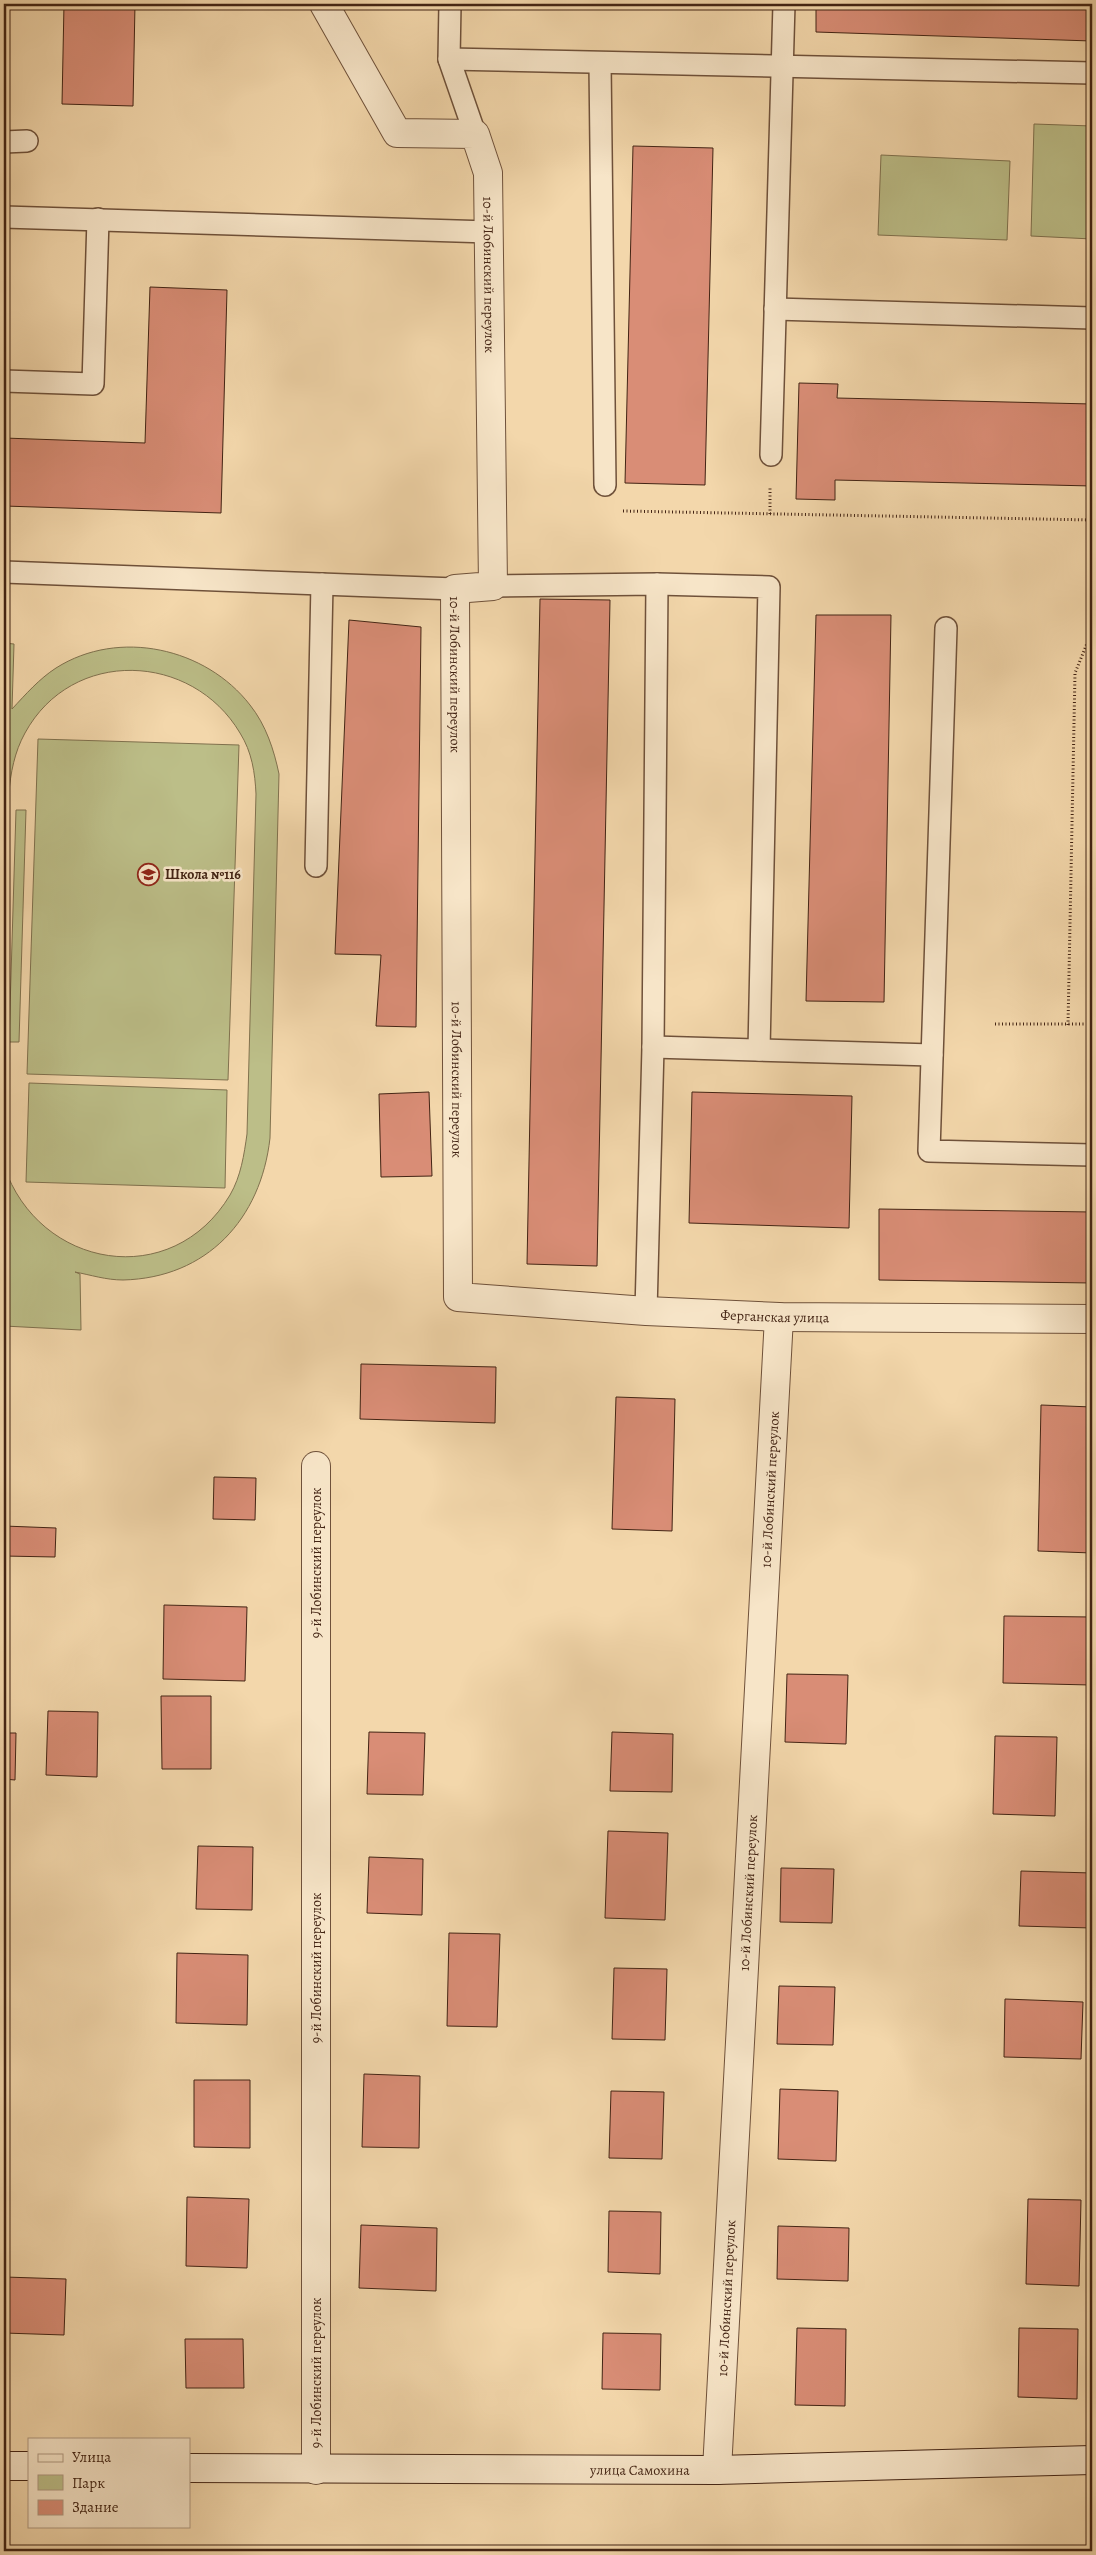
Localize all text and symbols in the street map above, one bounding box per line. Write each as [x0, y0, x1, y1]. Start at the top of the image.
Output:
street label: 10-й Лобинский переулок [479, 196, 500, 353]
street label: 10-й Лобинский переулок [446, 596, 465, 753]
school or university icon: Школа №116 [137, 862, 161, 886]
place label: Школа №116 [165, 865, 241, 884]
street label: 10-й Лобинский переулок [447, 1001, 467, 1158]
street label: Ферганская улица [720, 1305, 830, 1327]
street label: 10-й Лобинский переулок [756, 1411, 783, 1568]
street label: 9-й Лобинский переулок [307, 1488, 326, 1638]
street label: 10-й Лобинский переулок [734, 1814, 762, 1972]
street label: 9-й Лобинский переулок [307, 1893, 326, 2043]
street label: 10-й Лобинский переулок [713, 2220, 740, 2377]
street label: 9-й Лобинский переулок [307, 2298, 326, 2448]
legend [28, 2438, 190, 2528]
text: Улица [72, 2447, 111, 2467]
street label: улица Самохина [589, 2460, 690, 2479]
text: Парк [72, 2473, 105, 2493]
text: Здание [72, 2497, 119, 2517]

